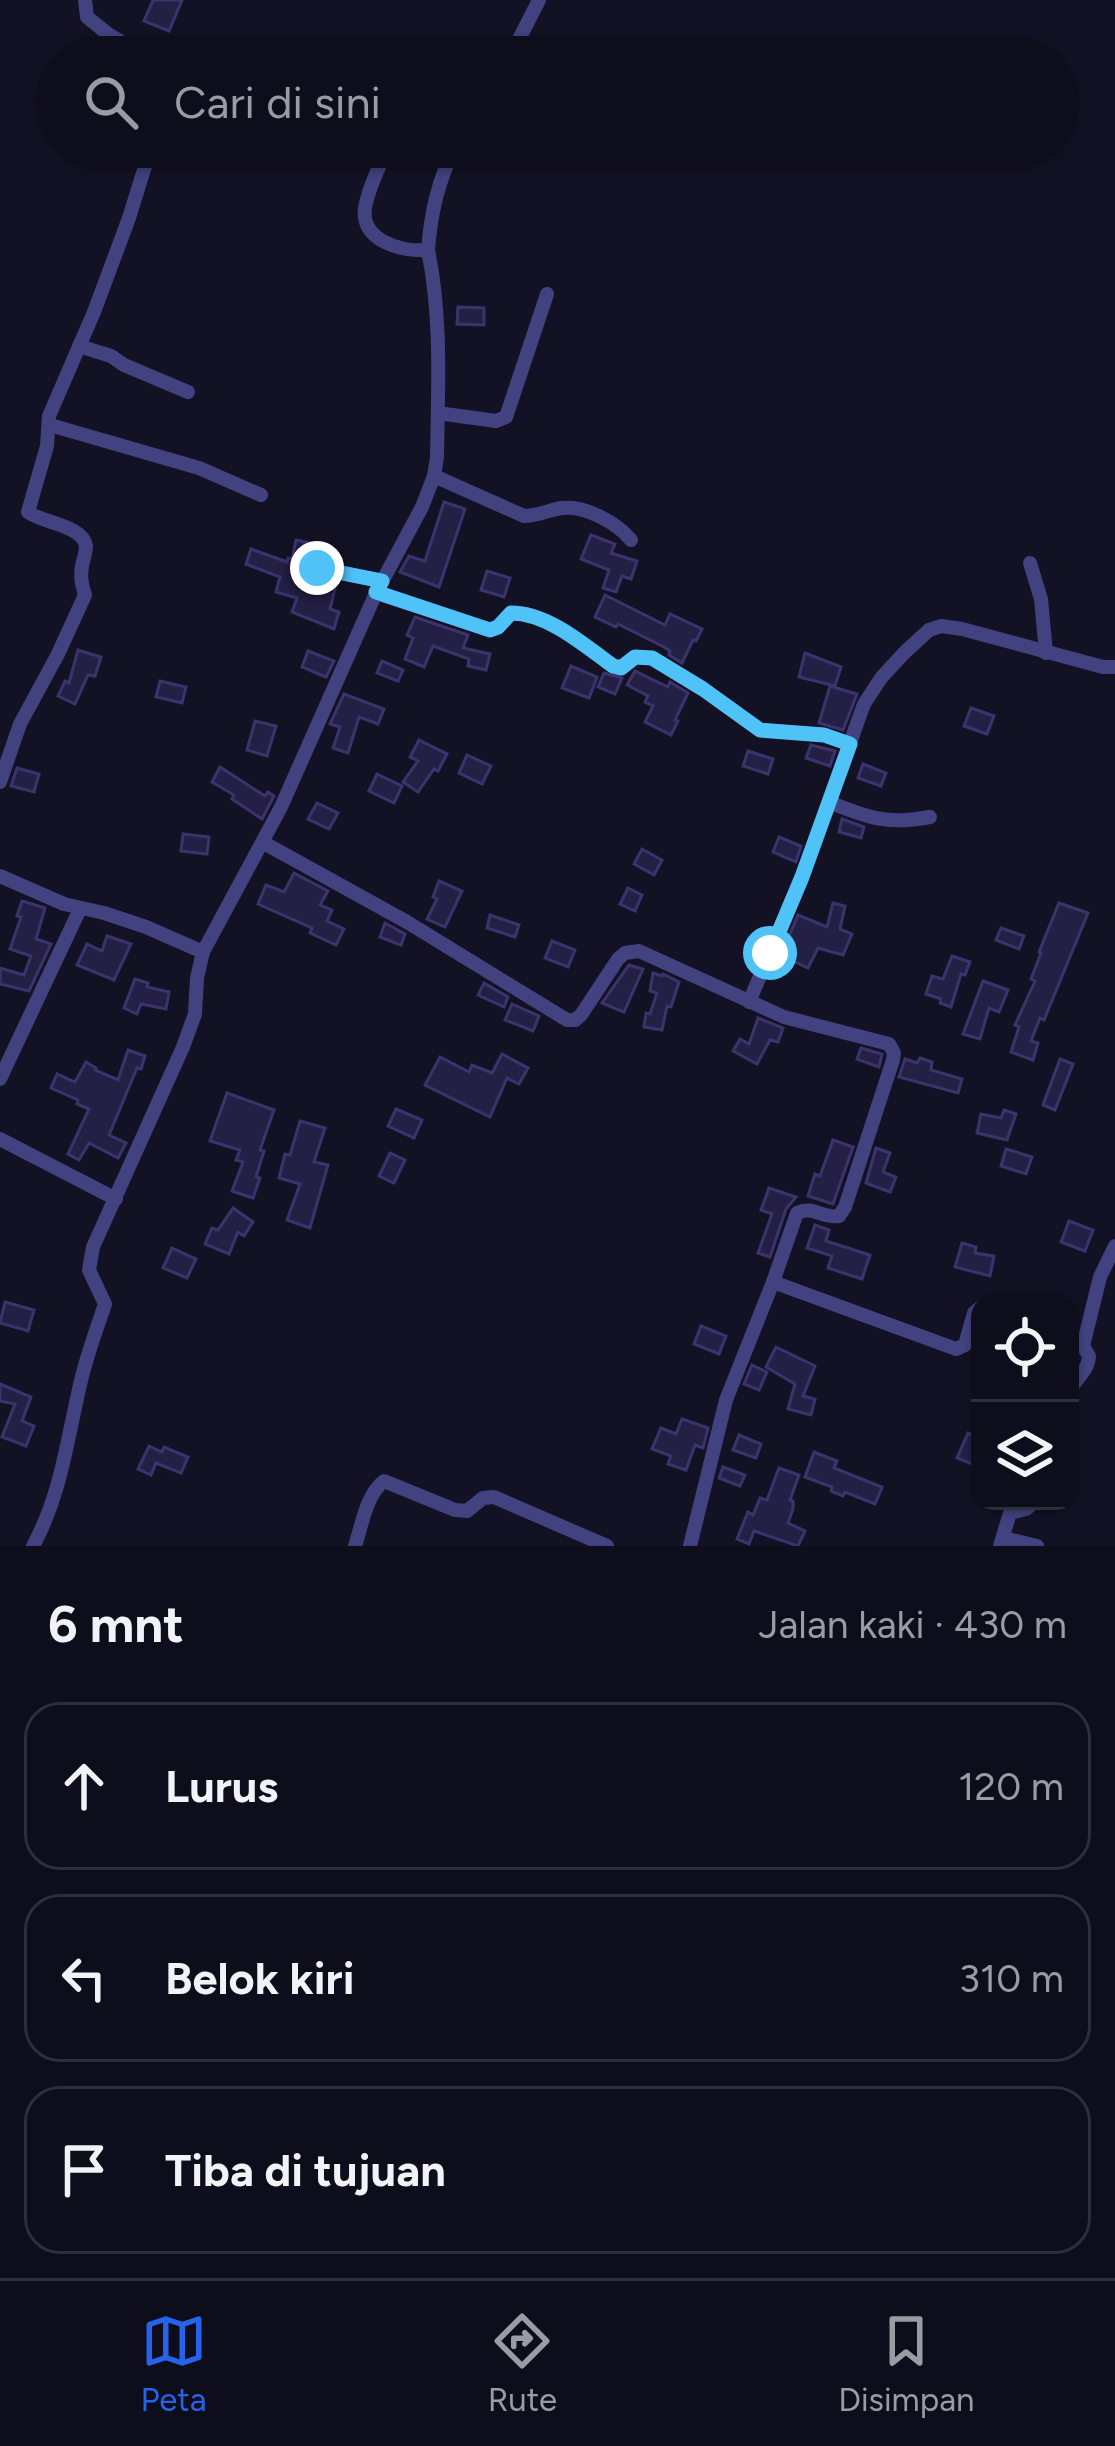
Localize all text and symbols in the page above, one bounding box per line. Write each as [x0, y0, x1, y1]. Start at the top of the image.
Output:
search box [36, 36, 1079, 168]
icon: search [78, 69, 144, 135]
text: Cari di sini [174, 75, 381, 129]
route end [290, 541, 344, 595]
route start [743, 926, 797, 980]
map controls [971, 1294, 1079, 1510]
button: locate [971, 1294, 1079, 1402]
button: layers [971, 1402, 1079, 1510]
text: 6 mnt [48, 1594, 184, 1655]
text: Jalan kaki · 430 m [758, 1601, 1067, 1648]
icon: ahead [51, 1753, 117, 1819]
text: Lurus [165, 1759, 278, 1813]
text: 120 m [958, 1763, 1064, 1810]
icon: left [51, 1945, 117, 2011]
text: Belok kiri [165, 1951, 354, 2005]
text: 310 m [959, 1955, 1064, 2002]
icon: arrive [51, 2137, 117, 2203]
text: Tiba di tujuan [165, 2143, 446, 2197]
tab: Peta [141, 2308, 207, 2419]
tab: Rute [488, 2308, 557, 2419]
tab: Disimpan [838, 2308, 974, 2419]

